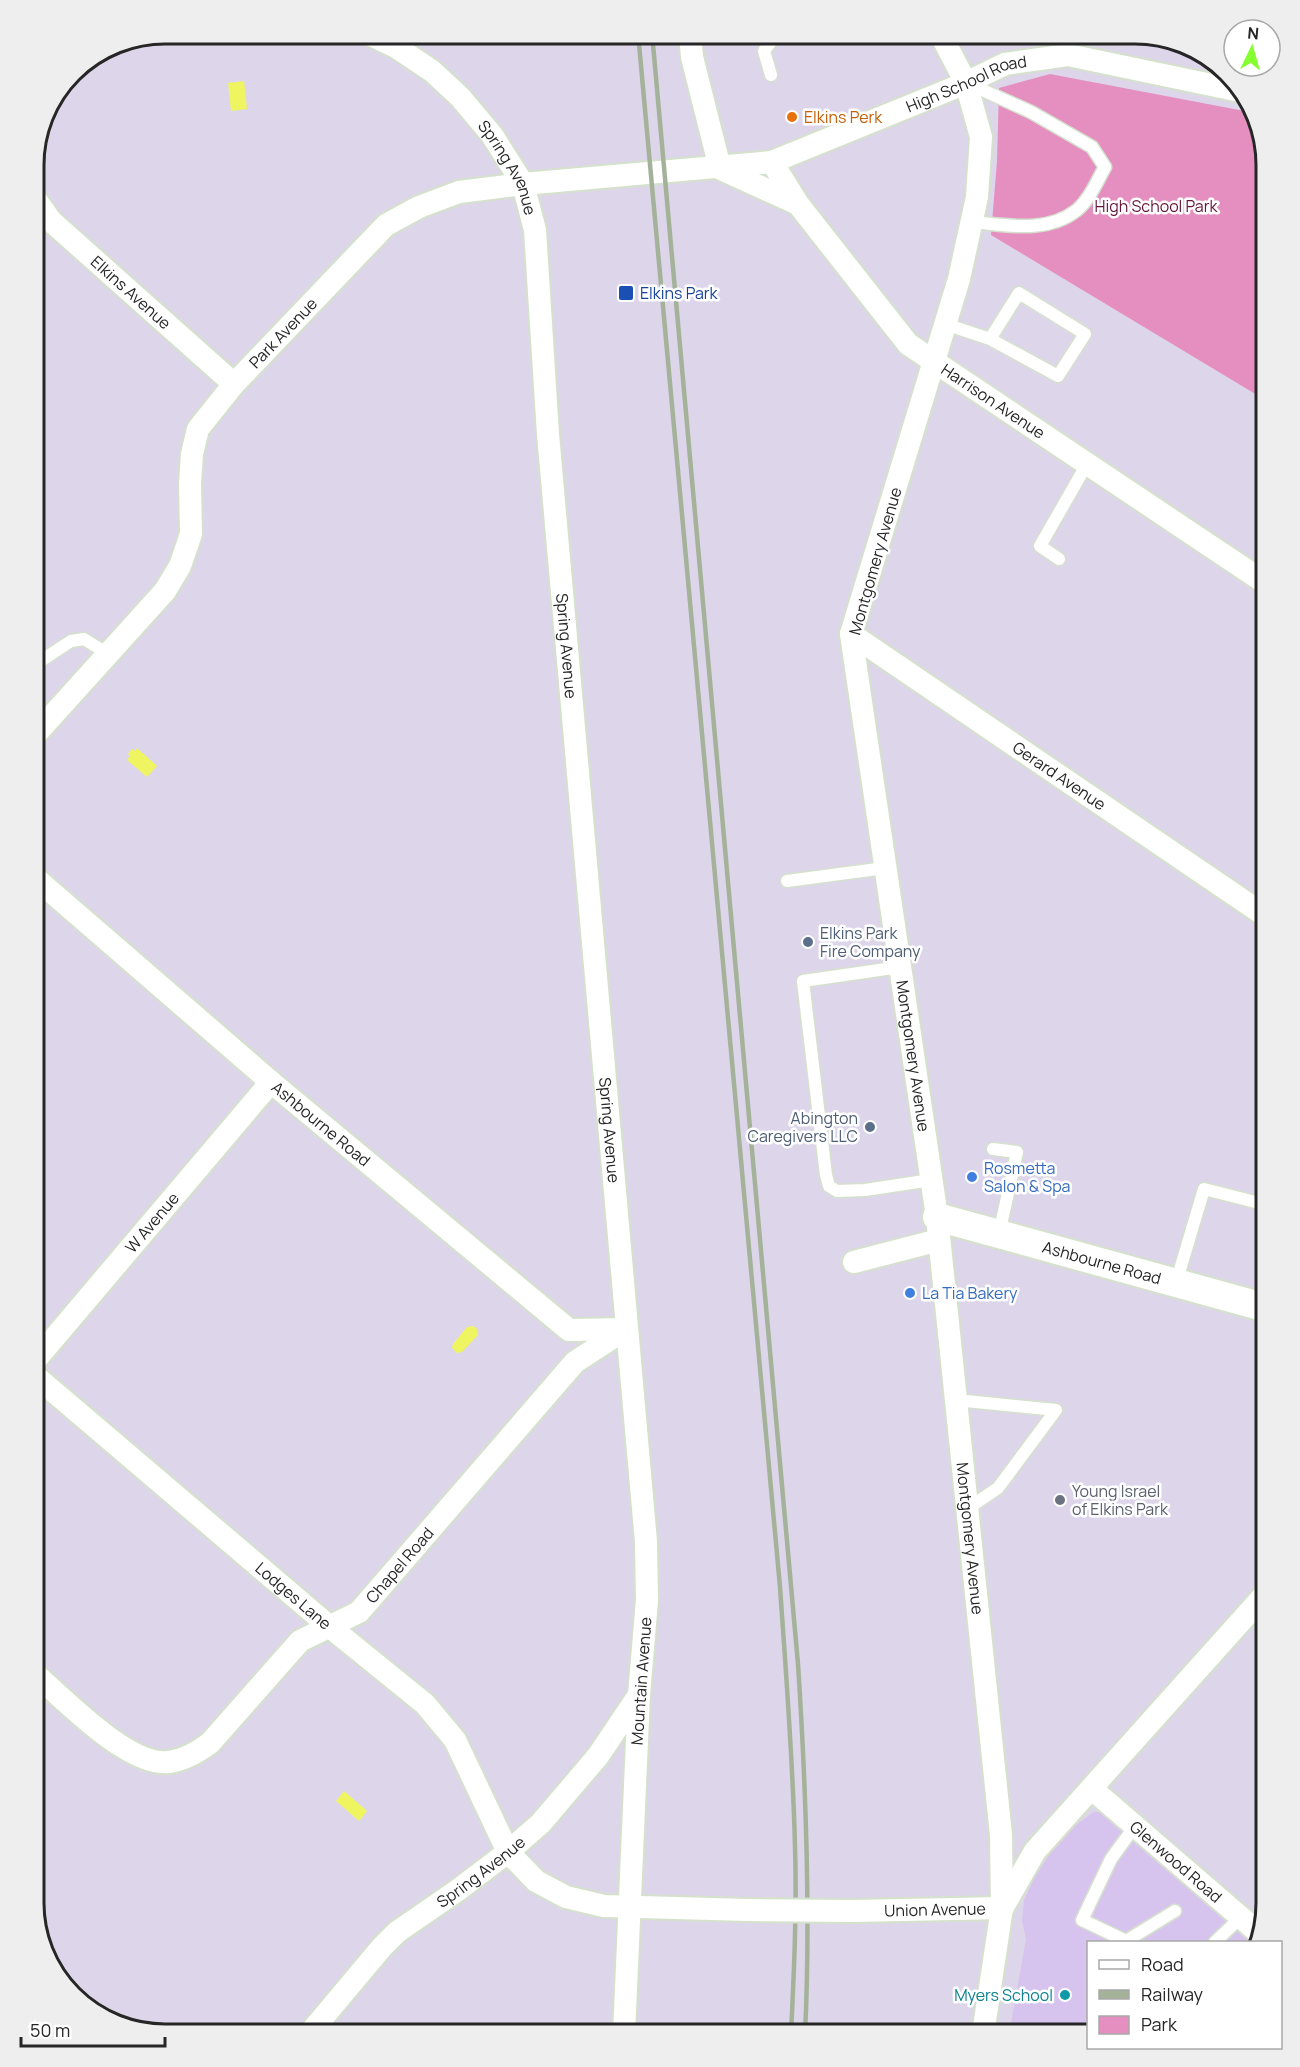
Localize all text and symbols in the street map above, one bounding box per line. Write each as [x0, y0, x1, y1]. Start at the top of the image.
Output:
north arrow [1222, 18, 1282, 78]
text: N [1247, 22, 1260, 45]
street label: High School Road [903, 50, 1028, 117]
place label: Elkins Perk [804, 106, 883, 128]
marker: Elkins Perk [785, 110, 799, 124]
street label: Spring Avenue [473, 115, 542, 217]
park label: High School Park [1095, 195, 1218, 217]
street label: Elkins Avenue [86, 251, 176, 334]
place label: Elkins Park [640, 282, 719, 304]
marker: Elkins Park [617, 284, 635, 302]
street label: Park Avenue [244, 293, 322, 373]
street label: Harrison Avenue [937, 358, 1049, 444]
street label: Montgomery Avenue [843, 485, 907, 637]
street label: Spring Avenue [551, 592, 582, 700]
street label: Gerard Avenue [1008, 736, 1110, 815]
place label: Elkins Park Fire Company [820, 922, 921, 962]
marker: Elkins Park Fire Company [801, 935, 815, 949]
street label: Montgomery Avenue [891, 979, 935, 1133]
street label: Ashbourne Road [267, 1076, 375, 1171]
street label: Spring Avenue [594, 1076, 625, 1184]
place label: Abington Caregivers LLC [748, 1107, 858, 1147]
marker: Abington Caregivers LLC [863, 1120, 877, 1134]
place label: Rosmetta Salon & Spa [984, 1157, 1071, 1197]
marker: Rosmetta Salon & Spa [965, 1170, 979, 1184]
street label: W Avenue [120, 1188, 184, 1258]
street label: Ashbourne Road [1040, 1236, 1164, 1289]
place label: La Tia Bakery [922, 1282, 1018, 1304]
marker: La Tia Bakery [903, 1286, 917, 1300]
street label: Montgomery Avenue [951, 1461, 989, 1616]
place label: Young Israel of Elkins Park [1072, 1480, 1169, 1520]
marker: Young Israel of Elkins Park [1053, 1493, 1067, 1507]
street label: Chapel Road [361, 1522, 438, 1608]
street label: Lodges Lane [251, 1557, 336, 1634]
street label: Mountain Avenue [626, 1616, 656, 1746]
street label: Glenwood Road [1125, 1816, 1227, 1907]
street label: Spring Avenue [432, 1831, 530, 1913]
street label: Union Avenue [884, 1897, 986, 1921]
legend [1087, 1941, 1282, 2049]
text: Road [1141, 1952, 1184, 1976]
text: Railway [1141, 1982, 1203, 2006]
place label: Myers School [954, 1984, 1053, 2006]
marker: Myers School [1058, 1988, 1072, 2002]
scale bar [21, 2010, 165, 2048]
text: Park [1141, 2012, 1178, 2036]
text: 50 m [30, 2018, 70, 2042]

